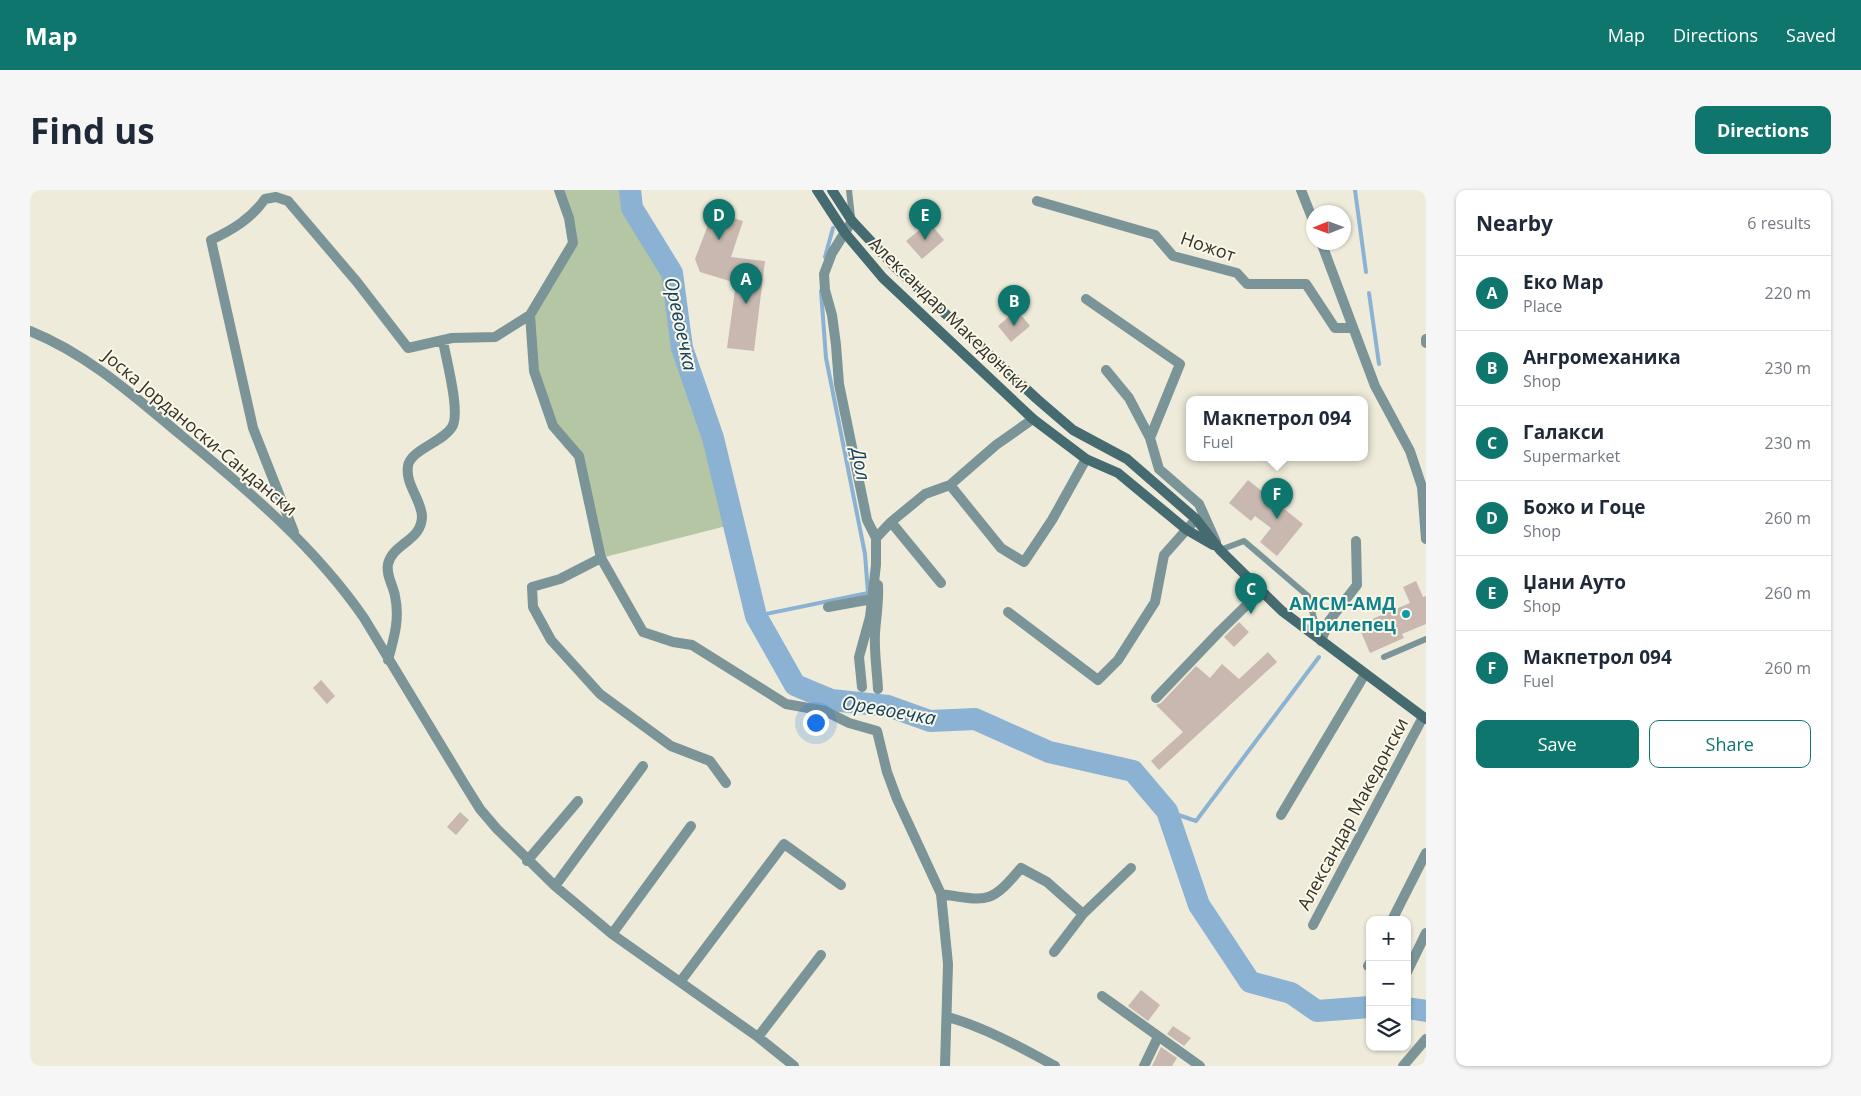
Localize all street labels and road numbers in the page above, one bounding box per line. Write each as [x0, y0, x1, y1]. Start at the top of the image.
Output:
street label: Ножот [1178, 225, 1239, 267]
street label: Александар Македонски [864, 231, 1035, 397]
street label: Јоска Јорданоски-Сандански [97, 343, 303, 521]
street label: Александар Македонски [1291, 713, 1413, 914]

